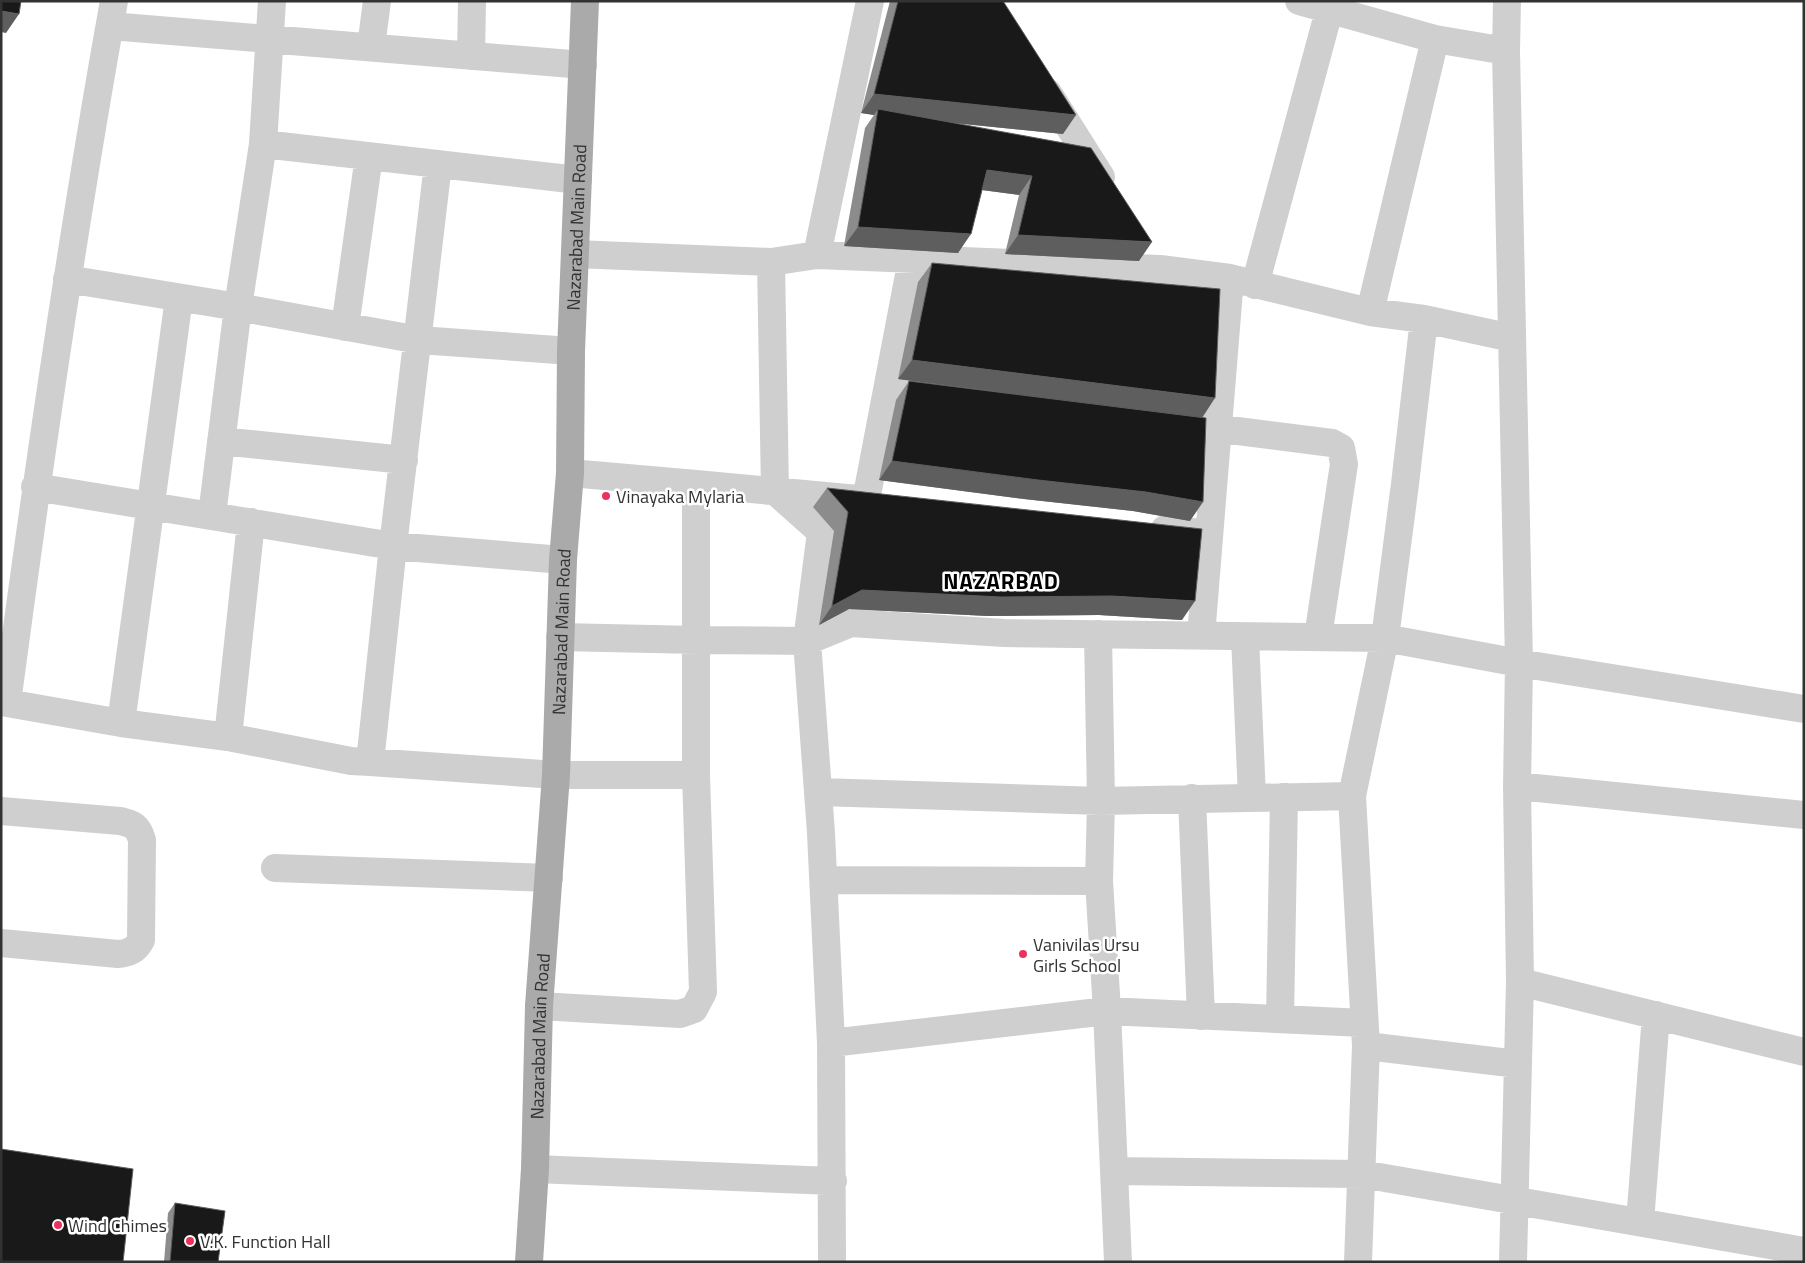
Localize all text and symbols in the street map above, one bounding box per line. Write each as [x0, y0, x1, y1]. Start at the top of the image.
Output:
street label: Nazarabad Main Road [559, 144, 593, 311]
place label: Vinayaka Mylaria [616, 483, 744, 510]
marker: Vinayaka Mylaria [600, 490, 612, 502]
street label: Nazarabad Main Road [544, 548, 577, 716]
district label: NAZARBAD [943, 564, 1059, 598]
place label: Vanivilas Ursu Girls School [1033, 931, 1139, 979]
marker: Vanivilas Ursu Girls School [1017, 948, 1029, 960]
street label: Nazarabad Main Road [523, 952, 556, 1120]
place label: Wind Chimes [68, 1212, 167, 1239]
marker: Wind Chimes [52, 1219, 64, 1231]
place label: V.K. Function Hall [200, 1228, 331, 1255]
marker: V.K. Function Hall [184, 1235, 196, 1247]

